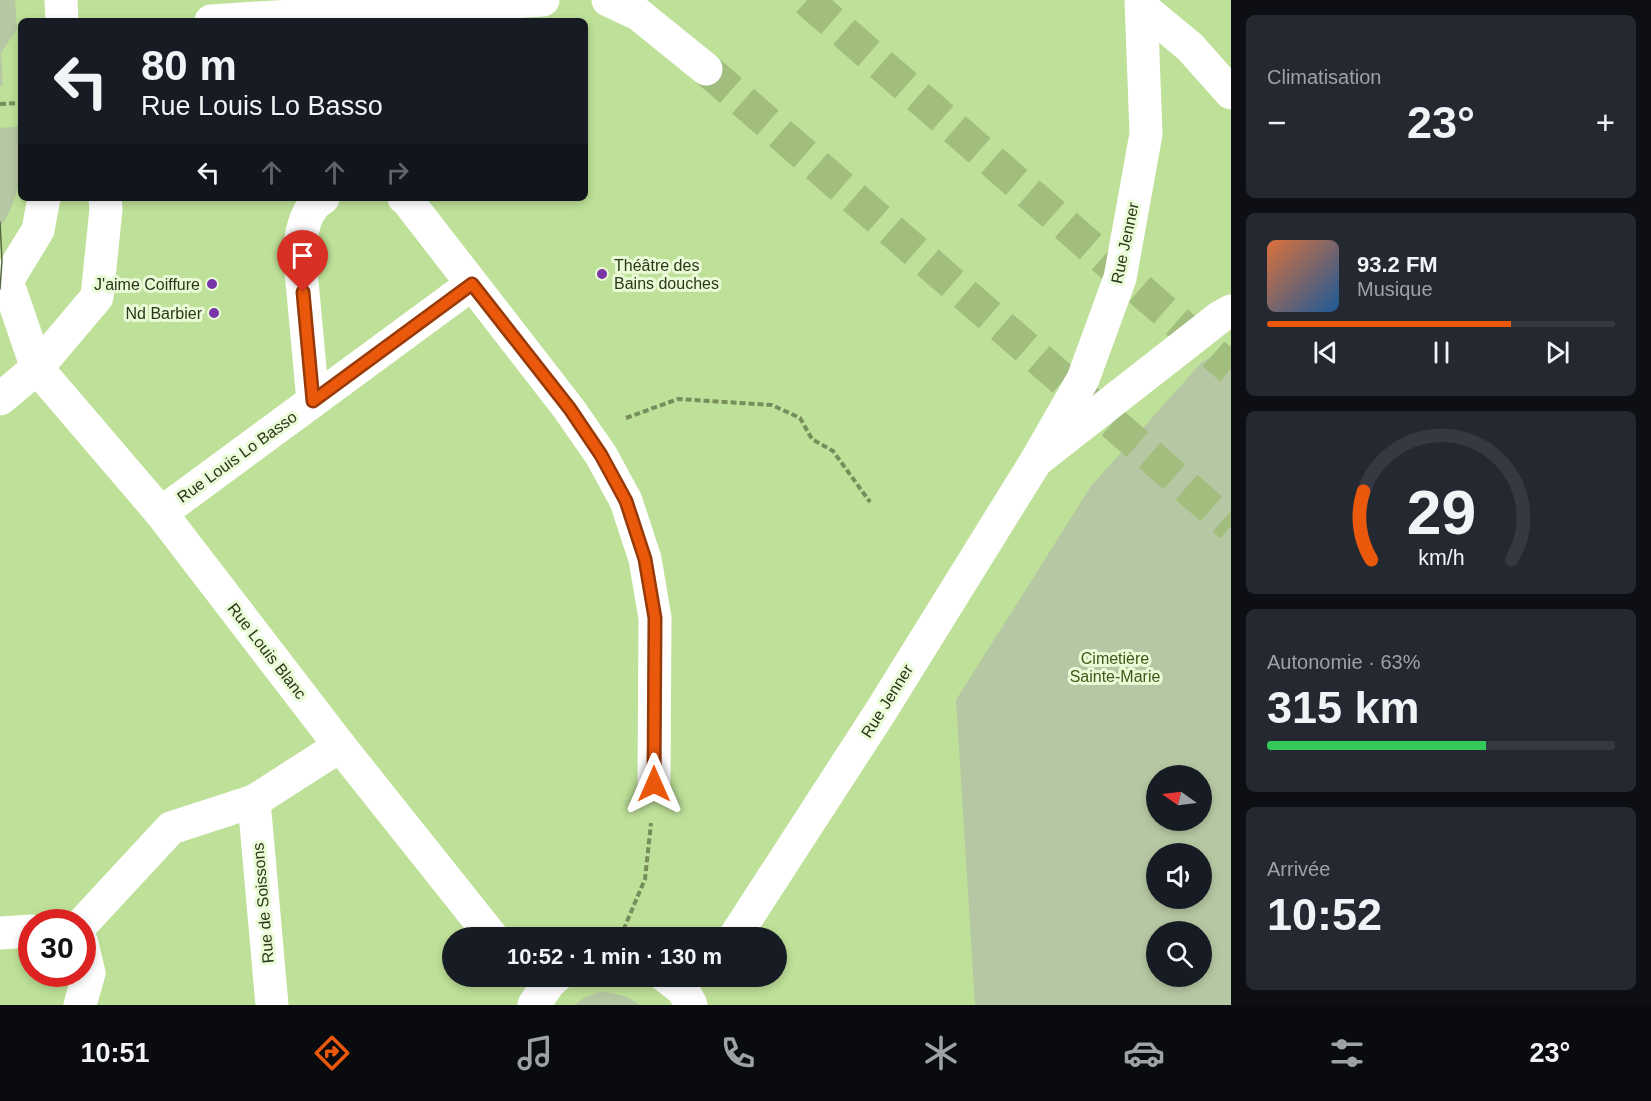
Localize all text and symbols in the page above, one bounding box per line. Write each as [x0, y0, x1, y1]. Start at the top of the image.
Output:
icon: left [42, 42, 120, 120]
text: 80 m [141, 42, 237, 89]
text: Climatisation [1267, 66, 1381, 88]
text: Rue Louis Lo Basso [141, 91, 383, 121]
text: 23° [1407, 97, 1475, 148]
text: − [1267, 104, 1286, 141]
text: + [1596, 104, 1615, 141]
icon: left [192, 156, 225, 189]
icon: ahead [255, 156, 288, 189]
icon: ahead [318, 156, 351, 189]
icon: right [381, 156, 414, 189]
street label: Rue Jenner [1108, 200, 1142, 285]
pin [277, 230, 328, 292]
icon: arrive [286, 239, 319, 272]
text: 93.2 FM [1357, 252, 1438, 277]
place label: Théâtre des Bains douches [614, 257, 719, 292]
marker: Théâtre des Bains douches [595, 267, 609, 281]
place label: J'aime Coiffure [94, 276, 200, 293]
marker: J'aime Coiffure [205, 277, 219, 291]
text: Musique [1357, 278, 1433, 300]
place label: Nd Barbier [126, 305, 203, 322]
marker: Nd Barbier [207, 306, 221, 320]
icon: previous [1309, 336, 1342, 369]
icon: pause [1425, 336, 1458, 369]
icon: next [1541, 336, 1574, 369]
street label: Rue Louis Lo Basso [174, 408, 300, 506]
text: 29 [1406, 478, 1476, 547]
text: km/h [1418, 546, 1464, 570]
street label: Rue Louis Blanc [224, 600, 310, 702]
park label: Cimetière Sainte-Marie [1070, 650, 1160, 685]
text: Autonomie · 63% [1267, 651, 1420, 673]
street label: Rue Jenner [858, 661, 916, 741]
text: 315 km [1267, 682, 1420, 733]
position arrow [622, 752, 686, 816]
north arrow [1146, 765, 1212, 831]
map controls [1146, 765, 1212, 987]
street label: Rue de Soissons [249, 842, 277, 964]
button: sound [1146, 843, 1212, 909]
text: Arrivée [1267, 858, 1330, 880]
text: 10:52 [1267, 889, 1382, 940]
speed limit sign: 30 [18, 909, 96, 987]
button: search [1146, 921, 1212, 987]
text: 10:52 · 1 min · 130 m [507, 944, 722, 969]
icon: directions [311, 1032, 353, 1074]
icon: music [514, 1032, 556, 1074]
icon: phone [717, 1032, 759, 1074]
icon: climate [920, 1032, 962, 1074]
icon: car [1123, 1032, 1165, 1074]
icon: filters [1326, 1032, 1368, 1074]
text: 10:51 [81, 1038, 150, 1068]
text: 23° [1530, 1038, 1570, 1068]

